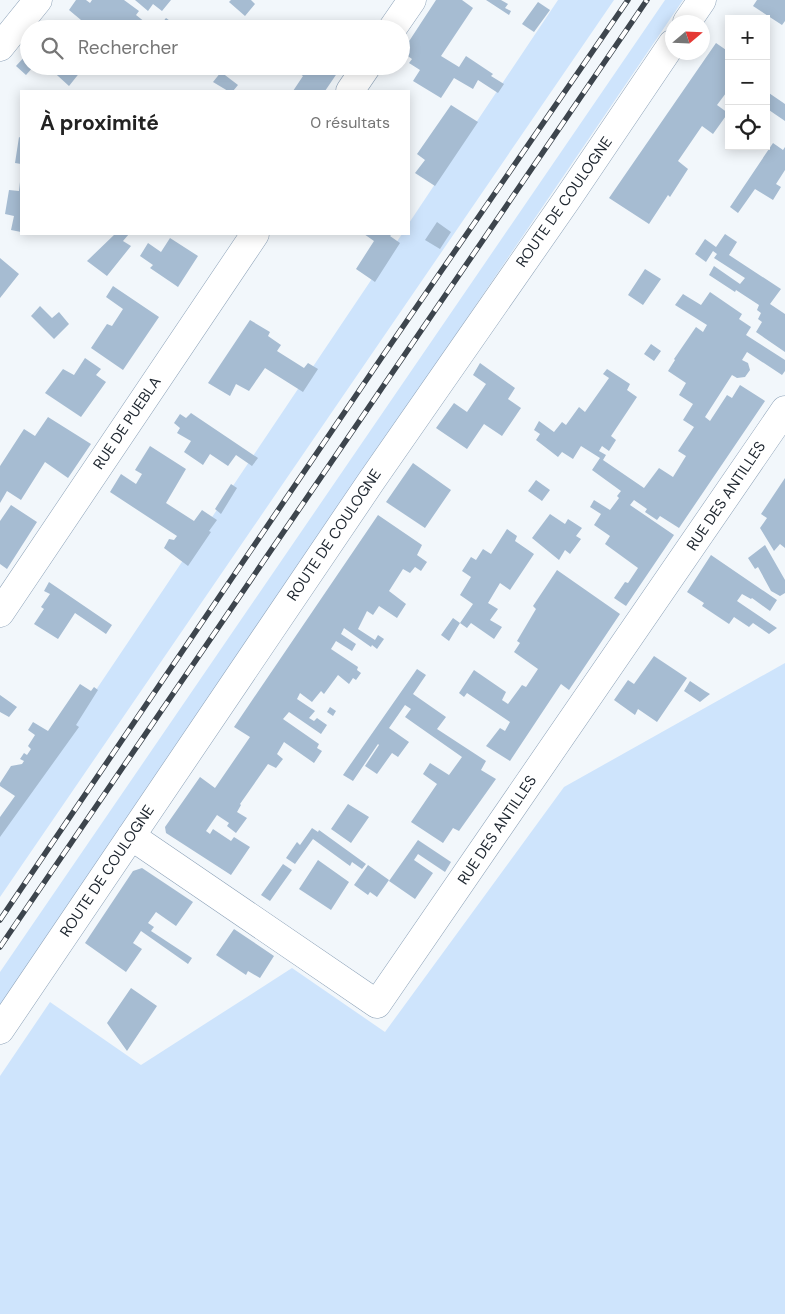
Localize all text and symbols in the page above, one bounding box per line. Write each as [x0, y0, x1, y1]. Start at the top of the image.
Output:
north arrow [665, 15, 710, 60]
map controls [725, 15, 770, 150]
button: + [725, 15, 770, 60]
search box [20, 20, 410, 75]
icon: search [38, 34, 66, 62]
text: Rechercher [78, 35, 178, 60]
button: − [725, 60, 770, 105]
button: locate [725, 105, 770, 150]
text: À proximité [40, 109, 159, 137]
text: 0 résultats [310, 112, 390, 133]
street label: ROUTE DE COULOGNE [511, 133, 617, 271]
street label: RUE DE PUEBLA [89, 373, 165, 473]
street label: RUE DES ANTILLES [682, 437, 770, 555]
street label: ROUTE DE COULOGNE [282, 465, 386, 605]
street label: RUE DES ANTILLES [453, 771, 541, 889]
street label: ROUTE DE COULOGNE [55, 801, 159, 941]

